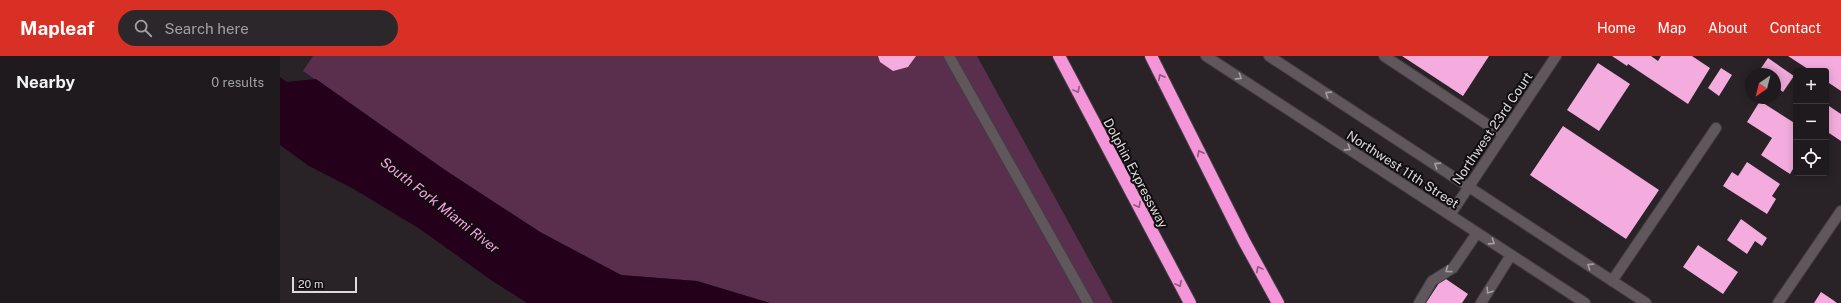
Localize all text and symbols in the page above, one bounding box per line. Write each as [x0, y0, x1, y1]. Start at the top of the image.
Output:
search box [118, 10, 398, 46]
text: Mapleaf [20, 17, 94, 39]
icon: search [132, 17, 154, 39]
text: Search here [164, 20, 249, 37]
text: Home [1597, 20, 1636, 36]
text: Map [1658, 20, 1686, 36]
text: About [1708, 20, 1748, 36]
text: Contact [1770, 20, 1821, 36]
north arrow [1745, 68, 1781, 104]
map controls [1793, 68, 1829, 176]
button: + [1793, 68, 1829, 104]
street label: Northwest 23rd Court [1449, 69, 1536, 187]
text: Nearby [16, 72, 75, 92]
one-way arrow [1234, 72, 1241, 79]
one-way arrow [1159, 74, 1166, 81]
text: 0 results [211, 75, 264, 90]
one-way arrow [1072, 86, 1080, 94]
one-way arrow [1325, 91, 1332, 99]
button: − [1793, 104, 1829, 140]
street label: Dolphin Expressway [1100, 116, 1171, 231]
street label: Northwest 11th Street [1344, 128, 1462, 211]
button: locate [1793, 140, 1829, 176]
one-way arrow [1343, 143, 1350, 150]
one-way arrow [1197, 150, 1205, 157]
water label: South Fork Miami River [377, 154, 503, 257]
one-way arrow [1434, 163, 1441, 170]
one-way arrow [1133, 201, 1140, 209]
one-way arrow [1487, 237, 1494, 244]
one-way arrow [1587, 263, 1594, 271]
one-way arrow [1446, 265, 1453, 272]
one-way arrow [1256, 266, 1264, 273]
scale bar [292, 275, 357, 294]
text: 20 m [298, 278, 323, 290]
one-way arrow [1175, 280, 1182, 287]
one-way arrow [1486, 287, 1493, 294]

